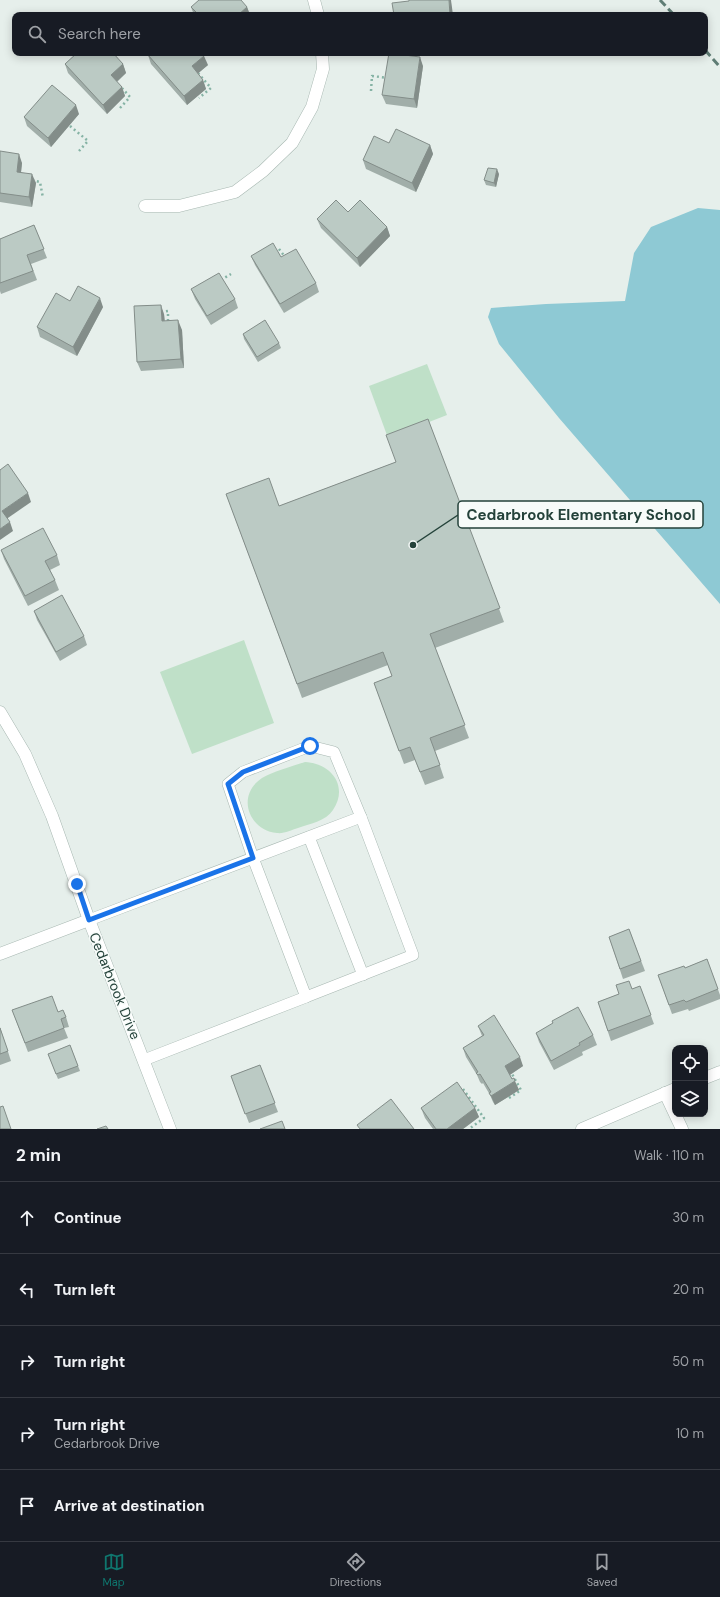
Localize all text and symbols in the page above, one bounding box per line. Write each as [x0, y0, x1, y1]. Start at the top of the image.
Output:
search box [12, 12, 708, 56]
icon: search [26, 23, 48, 45]
text: Search here [58, 24, 141, 44]
callout: Cedarbrook Elementary School [458, 501, 703, 528]
text: Cedarbrook Elementary School [466, 505, 696, 525]
route start [301, 737, 319, 755]
route end [68, 875, 86, 893]
street label: Cedarbrook Drive [85, 930, 145, 1042]
map controls [672, 1045, 708, 1117]
button: locate [672, 1045, 708, 1081]
button: layers [672, 1081, 708, 1117]
text: 2 min [16, 1144, 61, 1166]
text: Walk · 110 m [634, 1147, 704, 1164]
icon: ahead [16, 1207, 38, 1229]
text: Continue [54, 1208, 122, 1228]
text: 30 m [672, 1209, 704, 1226]
icon: left [16, 1279, 38, 1301]
text: Turn left [54, 1280, 115, 1300]
text: 20 m [673, 1281, 704, 1298]
icon: right [16, 1351, 38, 1373]
text: Turn right [54, 1352, 125, 1372]
text: 50 m [672, 1353, 704, 1370]
text: Turn right [54, 1415, 125, 1435]
icon: right [16, 1423, 38, 1445]
text: 10 m [676, 1425, 704, 1442]
text: Cedarbrook Drive [54, 1435, 160, 1452]
icon: arrive [16, 1495, 38, 1517]
text: Arrive at destination [54, 1496, 205, 1516]
tab: Map [103, 1551, 125, 1589]
tab: Directions [330, 1551, 382, 1589]
tab: Saved [587, 1551, 617, 1589]

